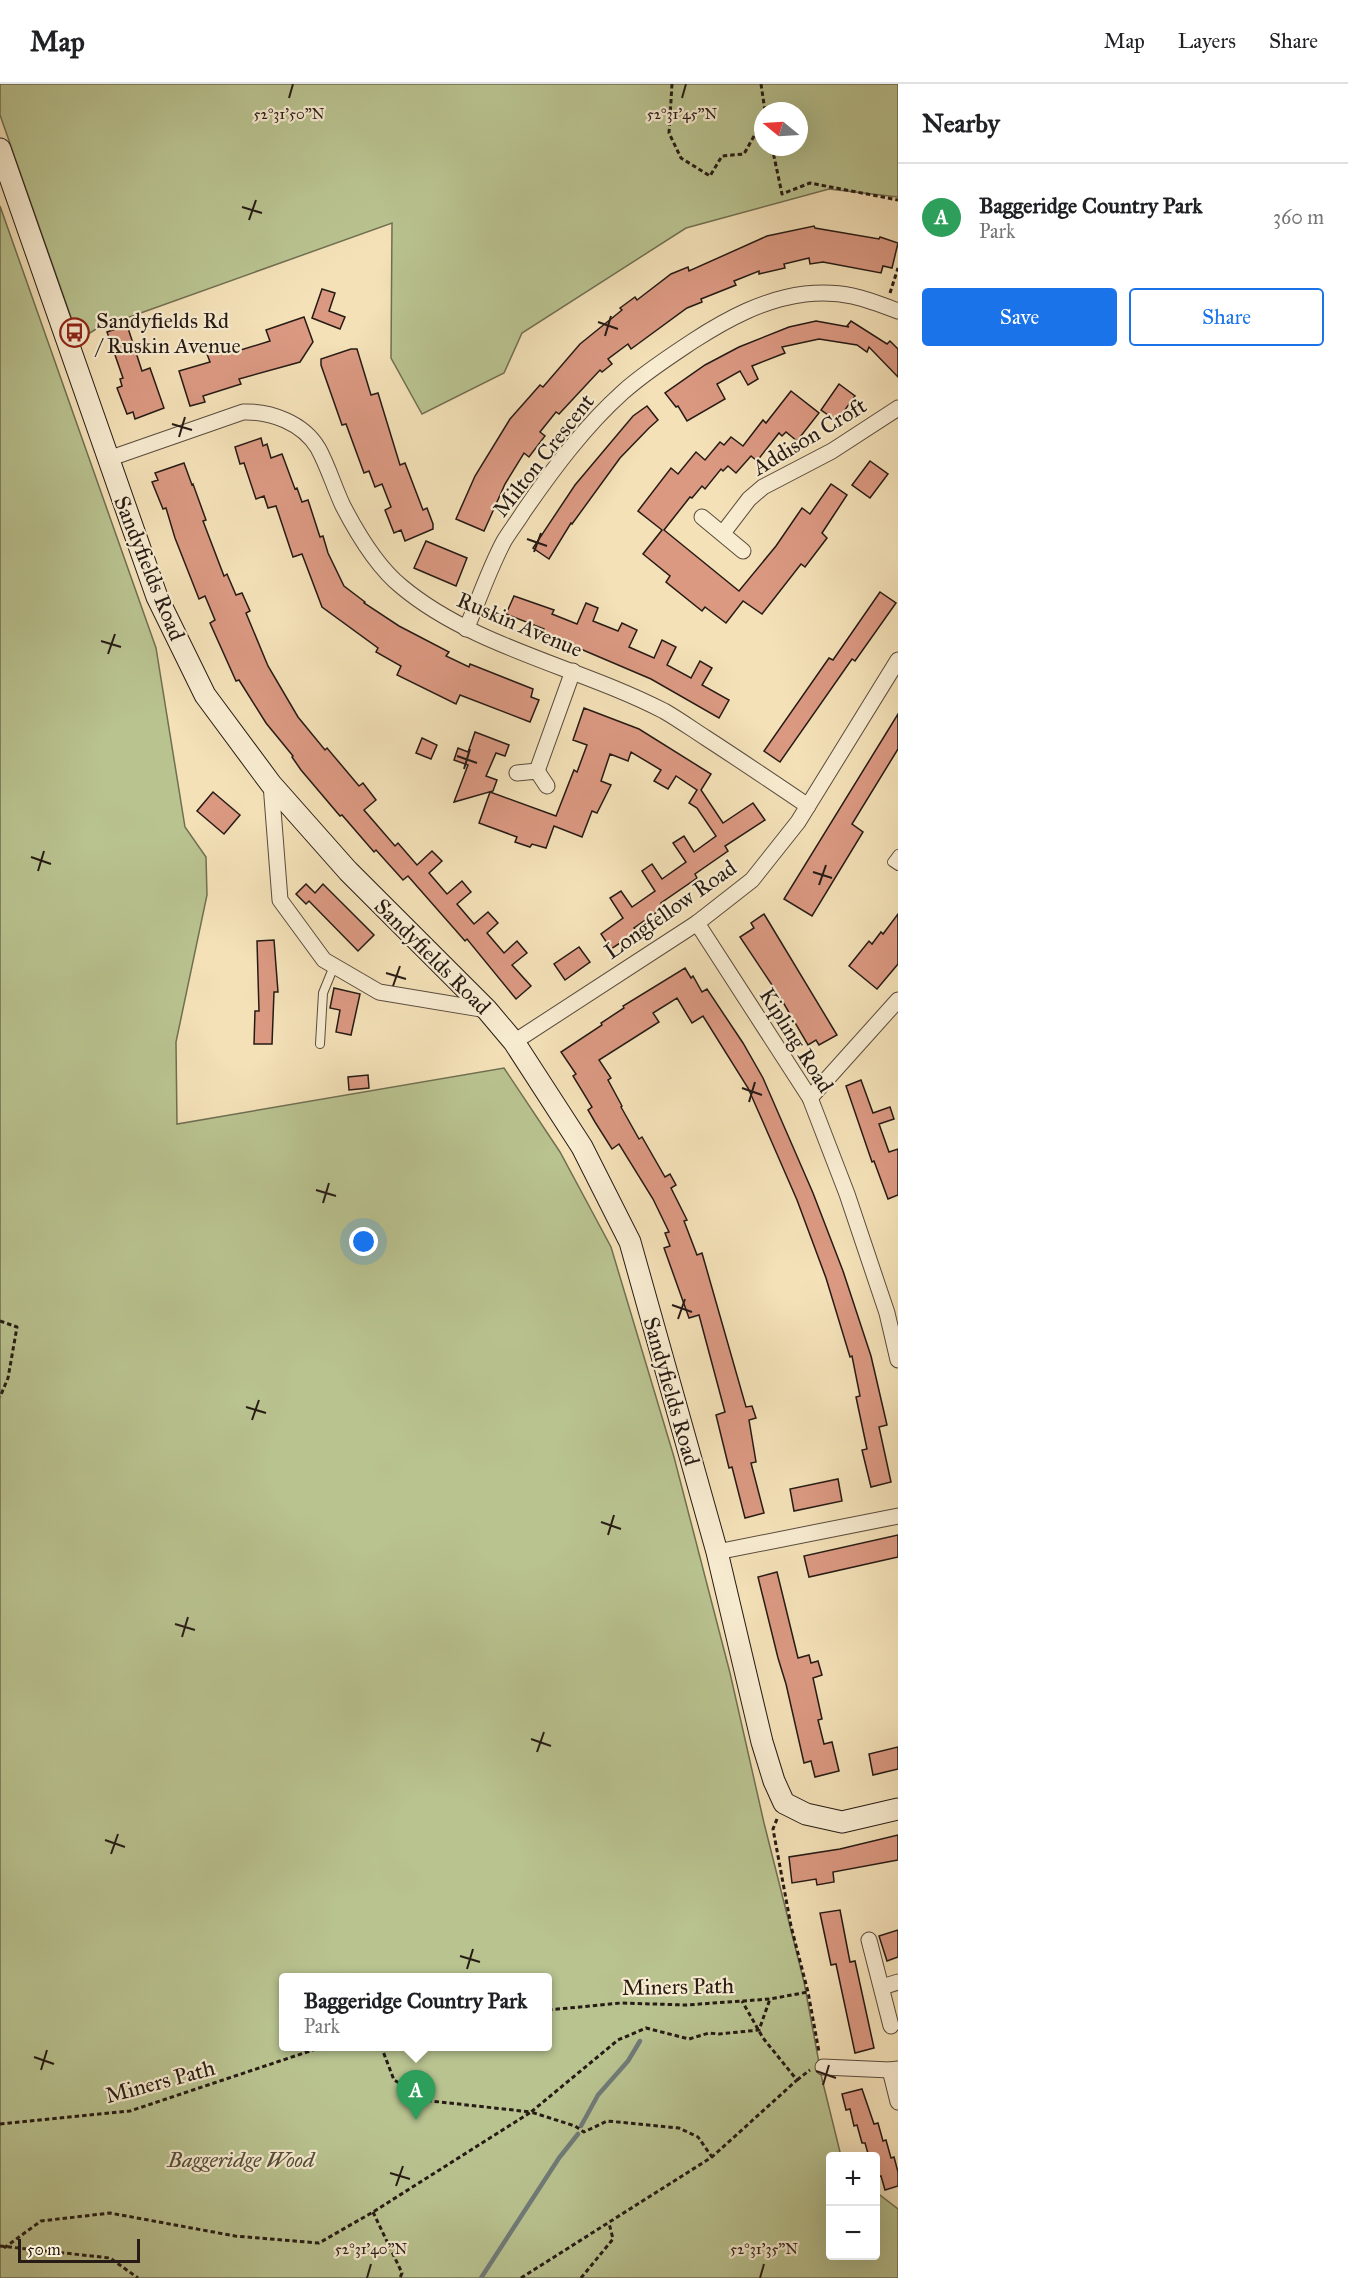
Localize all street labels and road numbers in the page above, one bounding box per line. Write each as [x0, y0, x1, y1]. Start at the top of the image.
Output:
street label: Milton Crescent [487, 388, 600, 522]
street label: Addison Croft [746, 392, 871, 482]
street label: Sandyfields Road [108, 492, 191, 644]
street label: Ruskin Avenue [453, 586, 587, 663]
street label: Longfellow Road [599, 854, 742, 965]
street label: Sandyfields Road [369, 893, 496, 1020]
street label: Kipling Road [754, 983, 839, 1098]
street label: Sandyfields Road [637, 1314, 706, 1469]
street label: Miners Path [622, 1972, 734, 2001]
street label: Miners Path [102, 2054, 218, 2109]

